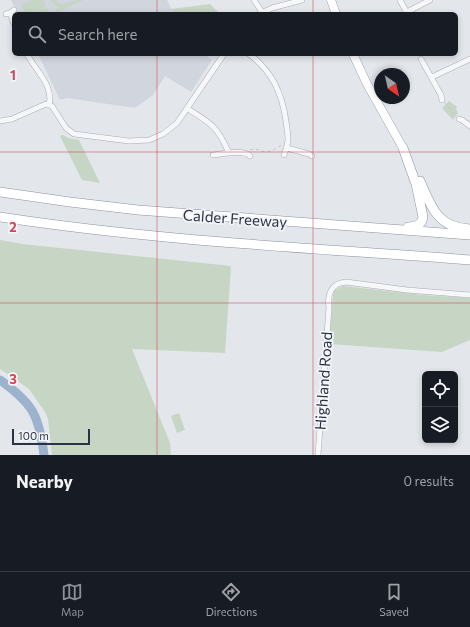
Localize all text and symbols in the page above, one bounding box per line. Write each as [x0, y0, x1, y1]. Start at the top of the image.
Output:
search box [12, 12, 458, 56]
icon: search [26, 23, 48, 45]
text: Search here [58, 25, 137, 43]
text: 1 [10, 67, 16, 83]
north arrow [374, 68, 410, 104]
street label: Calder Freeway [182, 205, 288, 231]
text: 2 [9, 219, 17, 235]
street label: Highland Road [311, 331, 335, 431]
text: 3 [9, 371, 17, 387]
map controls [422, 371, 458, 443]
button: locate [422, 371, 458, 407]
button: layers [422, 407, 458, 443]
scale bar [12, 427, 90, 446]
text: 100 m [18, 429, 49, 442]
text: Nearby [16, 471, 73, 492]
text: 0 results [403, 473, 454, 489]
tab: Map [61, 581, 84, 618]
tab: Directions [206, 581, 257, 618]
tab: Saved [379, 581, 409, 618]

